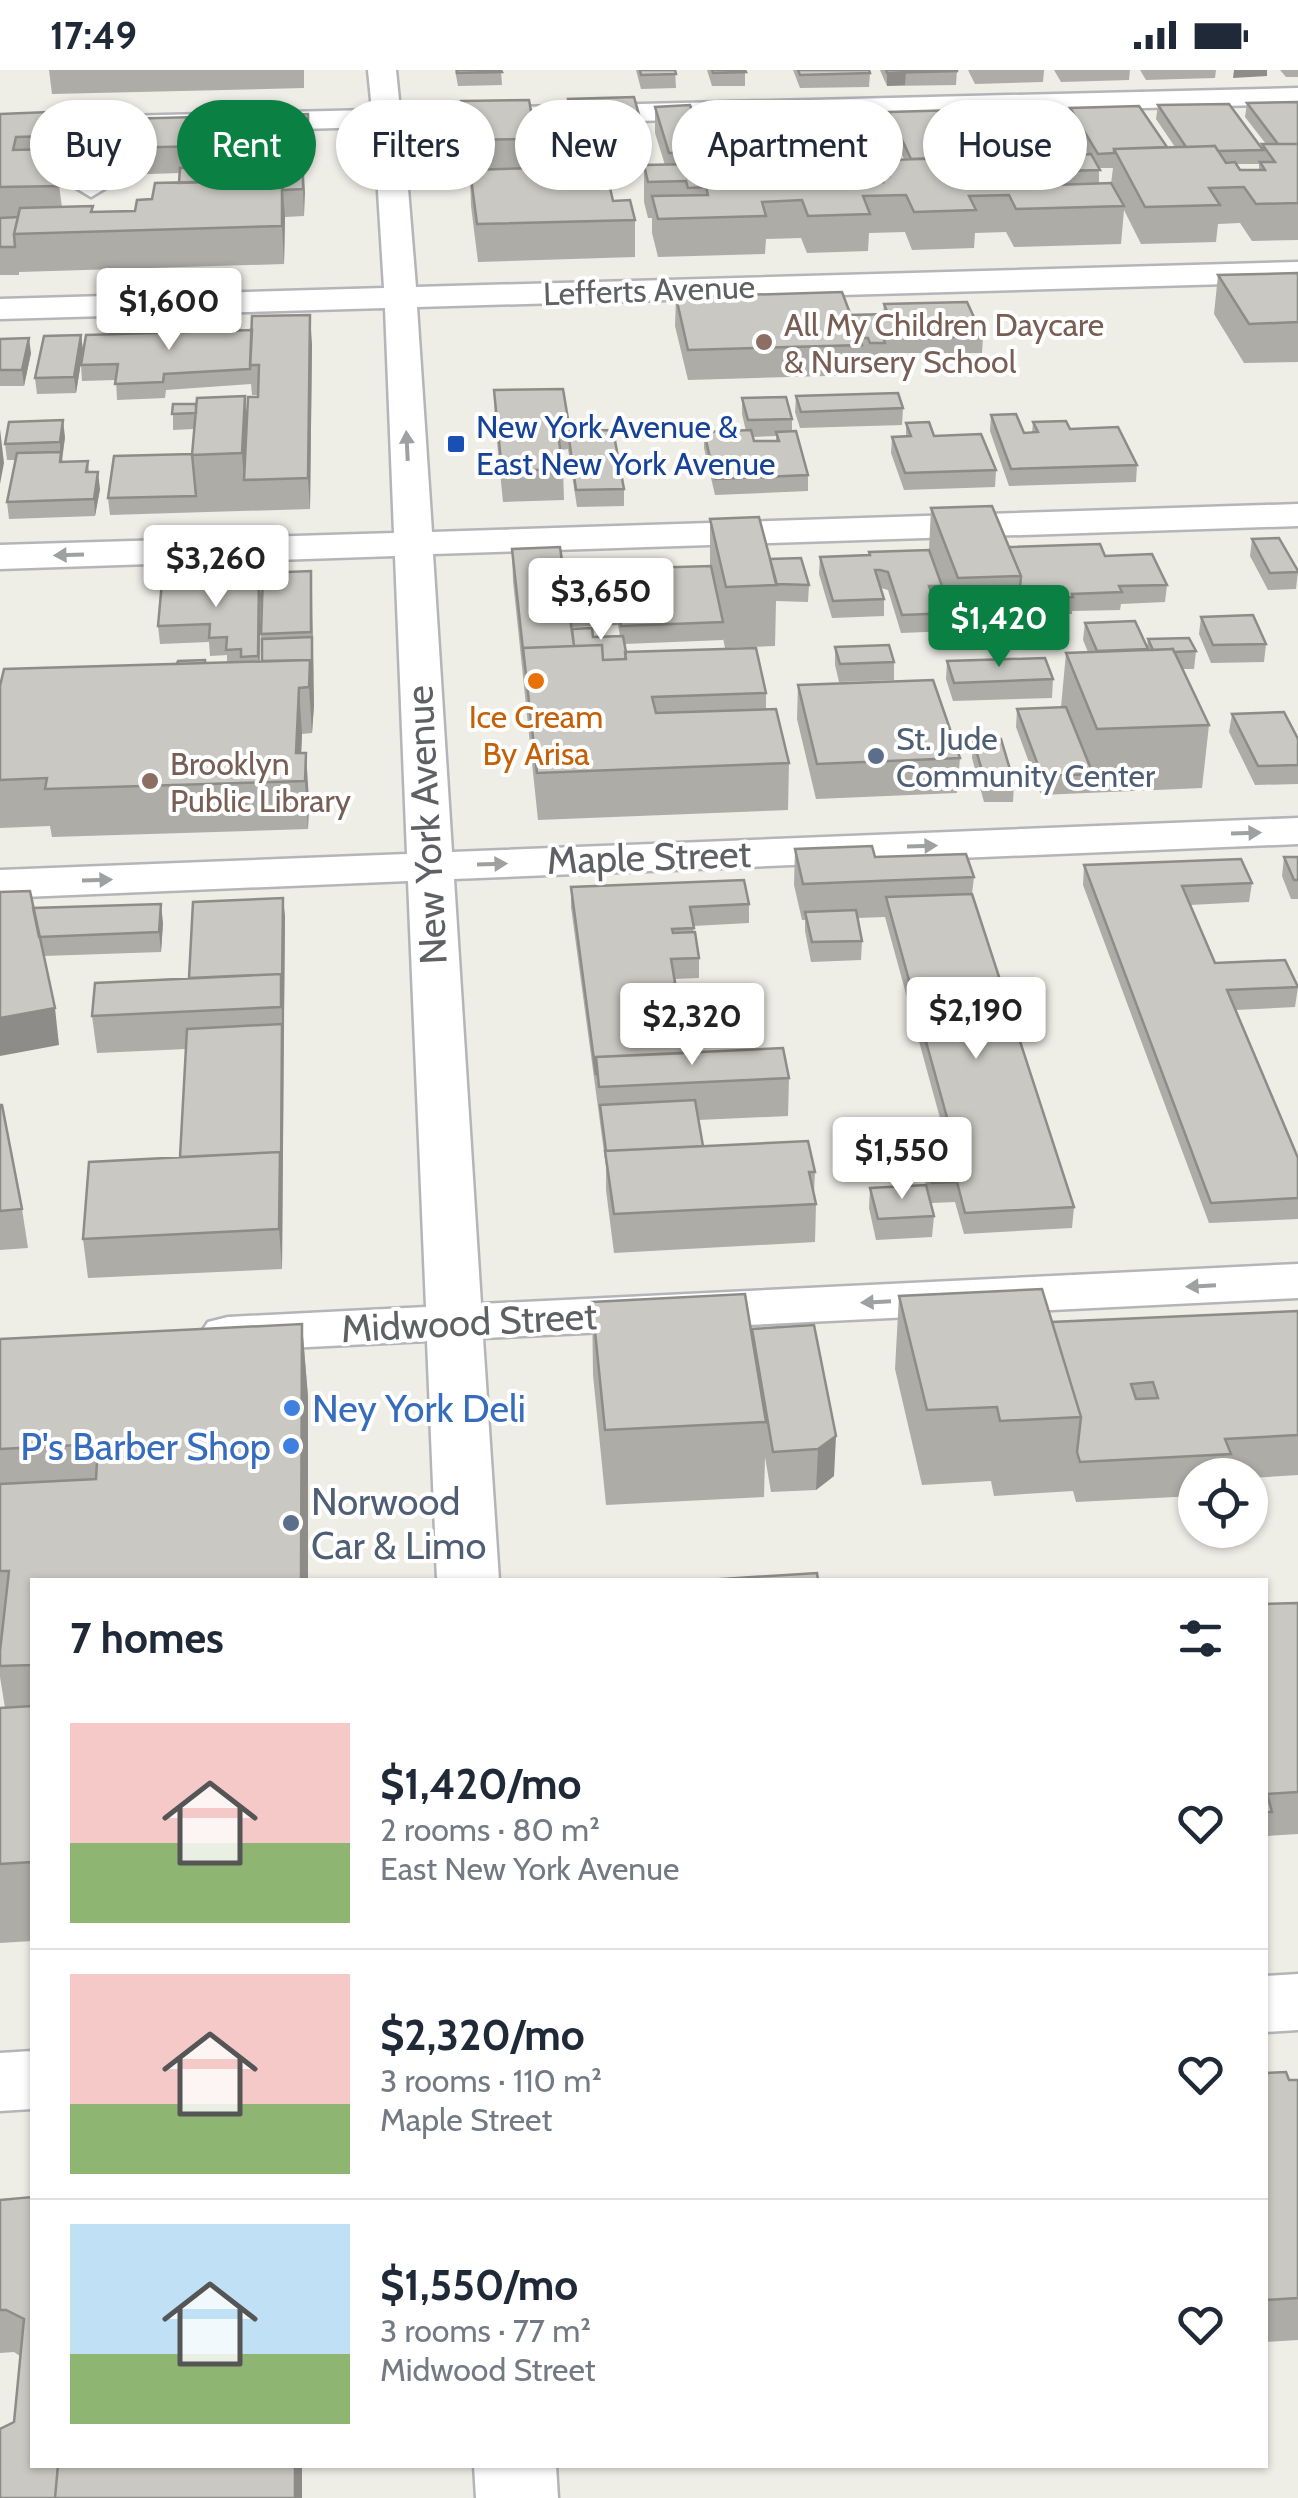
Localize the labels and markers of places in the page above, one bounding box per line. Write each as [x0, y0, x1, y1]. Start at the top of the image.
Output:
pin: $1,600 [88, 268, 250, 353]
place label: All My Children Daycare & Nursery School [784, 305, 1104, 381]
marker: All My Children Daycare & Nursery School [753, 331, 775, 353]
place label: New York Avenue & East New York Avenue [476, 407, 775, 483]
marker: New York Avenue & East New York Avenue [445, 433, 467, 455]
pin: $3,260 [135, 525, 297, 610]
pin: $3,650 [520, 558, 682, 643]
pin: $1,420 [918, 585, 1080, 670]
marker: Ice Cream By Arisa [525, 670, 547, 692]
place label: Ice Cream By Arisa [469, 697, 603, 773]
place label: St. Jude Community Center [896, 719, 1156, 795]
place label: Brooklyn Public Library [170, 744, 351, 820]
marker: St. Jude Community Center [865, 745, 887, 767]
marker: Brooklyn Public Library [139, 770, 161, 792]
pin: $2,190 [895, 977, 1057, 1062]
pin: $2,320 [611, 983, 773, 1068]
pin: $1,550 [821, 1117, 983, 1202]
place label: Ney York Deli [312, 1385, 526, 1432]
marker: Ney York Deli [281, 1397, 303, 1419]
place label: P's Barber Shop [20, 1423, 271, 1470]
marker: P's Barber Shop [280, 1435, 302, 1457]
place label: Norwood Car & Limo [311, 1478, 486, 1569]
marker: Norwood Car & Limo [280, 1512, 302, 1534]

